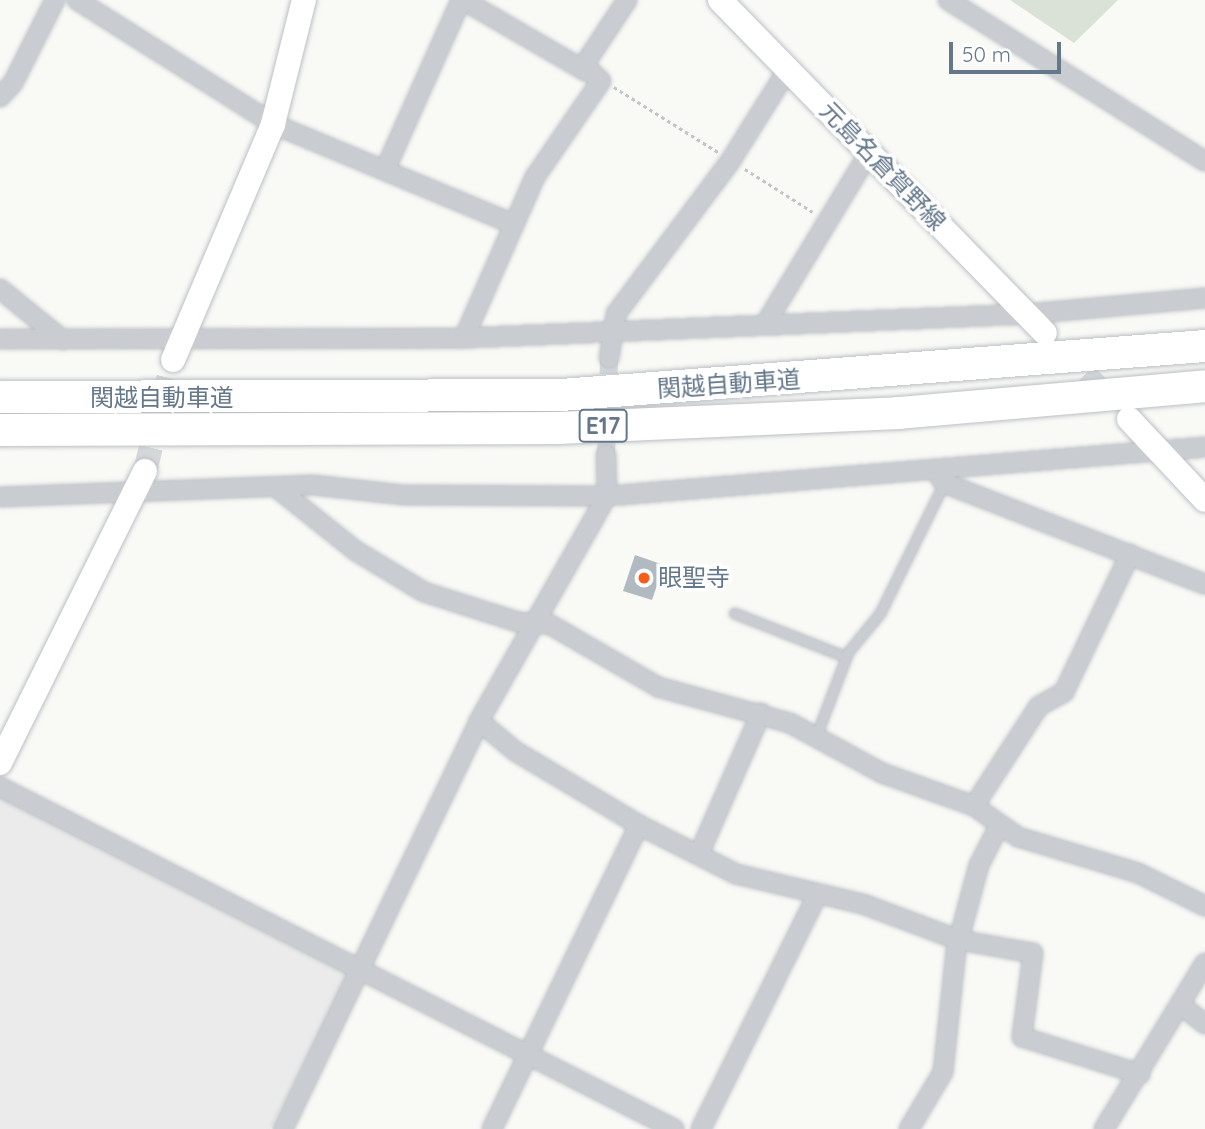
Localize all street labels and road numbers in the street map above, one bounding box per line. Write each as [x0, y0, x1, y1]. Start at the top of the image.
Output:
street label: 元島名倉賀野線 [814, 96, 952, 236]
street label: 関越自動車道 [656, 365, 802, 403]
street label: 関越自動車道 [90, 384, 234, 412]
road number: E17 [578, 406, 628, 446]

